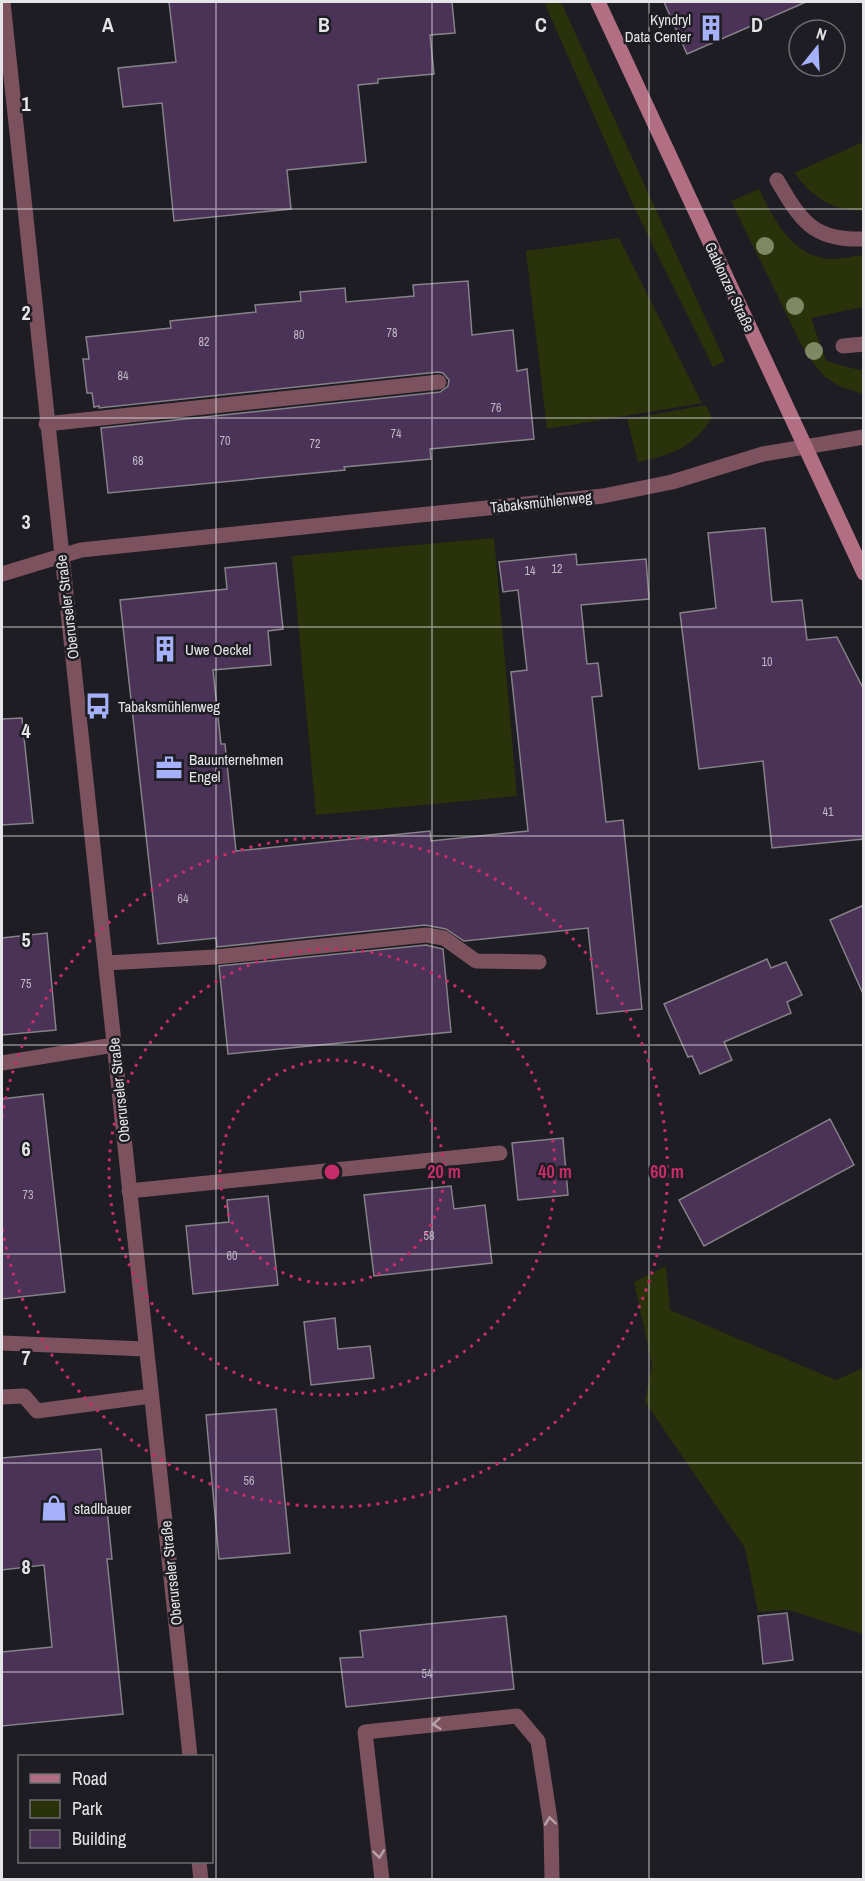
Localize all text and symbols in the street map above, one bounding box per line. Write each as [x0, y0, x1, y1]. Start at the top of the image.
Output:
place label: Kyndryl Data Center [625, 9, 691, 47]
text: A [102, 11, 114, 38]
text: B [318, 11, 330, 38]
text: C [535, 11, 547, 38]
text: D [751, 11, 763, 38]
building icon: Kyndryl Data Center [696, 13, 726, 43]
north arrow [787, 18, 847, 78]
text: N [814, 22, 830, 46]
text: 1 [21, 90, 31, 117]
street label: Gablonzer Straße [700, 239, 760, 336]
text: 2 [21, 299, 31, 326]
house number: 78 [387, 325, 397, 341]
house number: 80 [294, 327, 304, 343]
house number: 82 [199, 334, 209, 350]
house number: 84 [118, 368, 129, 384]
house number: 76 [491, 400, 501, 416]
house number: 74 [391, 426, 402, 442]
house number: 70 [220, 433, 230, 449]
house number: 72 [310, 436, 320, 452]
house number: 68 [133, 453, 143, 469]
street label: Tabaksmühlenweg [489, 486, 593, 518]
text: 3 [21, 508, 31, 535]
street label: Oberurseler Straße [50, 553, 84, 661]
house number: 12 [552, 561, 562, 577]
house number: 14 [525, 563, 536, 579]
building icon: Uwe Oeckel [150, 634, 180, 664]
place label: Uwe Oeckel [185, 639, 251, 660]
house number: 10 [762, 654, 772, 670]
bus stop icon: Tabaksmühlenweg [83, 691, 113, 721]
place label: Tabaksmühlenweg [118, 696, 220, 717]
text: 4 [21, 717, 31, 744]
place label: Bauunternehmen Engel [189, 749, 283, 787]
office icon: Bauunternehmen Engel [154, 753, 184, 783]
house number: 41 [823, 804, 834, 820]
house number: 64 [178, 891, 189, 907]
text: 5 [21, 926, 31, 953]
house number: 75 [21, 976, 32, 992]
street label: Oberurseler Straße [103, 1036, 135, 1143]
text: 6 [21, 1135, 31, 1162]
text: 20 m [427, 1159, 461, 1184]
text: 40 m [538, 1159, 572, 1184]
text: 60 m [650, 1159, 684, 1184]
centre of rings [322, 1162, 342, 1182]
house number: 73 [23, 1187, 33, 1203]
house number: 58 [424, 1228, 434, 1244]
house number: 60 [227, 1248, 237, 1264]
text: 7 [21, 1344, 31, 1371]
house number: 56 [244, 1473, 254, 1489]
shop icon: stadlbauer [39, 1493, 69, 1523]
place label: stadlbauer [74, 1498, 131, 1519]
street label: Oberurseler Straße [155, 1519, 187, 1626]
text: 8 [21, 1553, 31, 1580]
house number: 54 [422, 1666, 433, 1682]
one-way arrow [432, 1717, 441, 1730]
legend [18, 1755, 213, 1863]
text: Road [72, 1766, 107, 1791]
text: Park [72, 1796, 103, 1821]
one-way arrow [544, 1817, 557, 1826]
text: Building [72, 1826, 127, 1851]
one-way arrow [372, 1849, 385, 1859]

